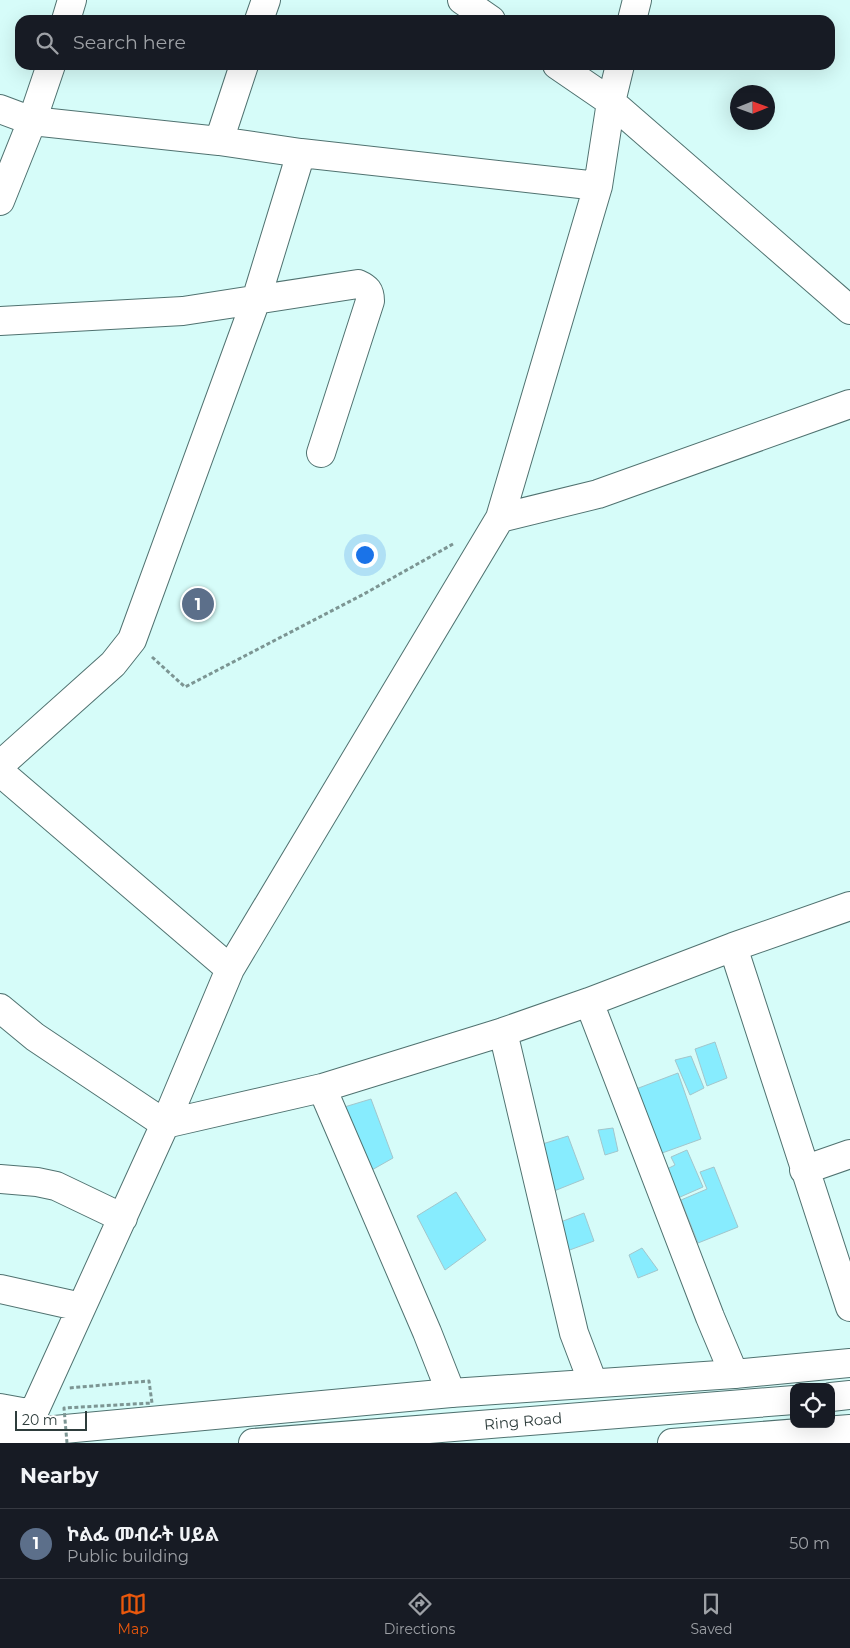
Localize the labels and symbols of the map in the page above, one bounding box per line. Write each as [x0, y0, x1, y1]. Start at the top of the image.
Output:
north arrow [730, 85, 775, 130]
your location [352, 542, 378, 568]
pin: 1 [182, 585, 214, 623]
scale bar [15, 1408, 88, 1431]
street label: Ring Road [483, 1408, 563, 1434]

